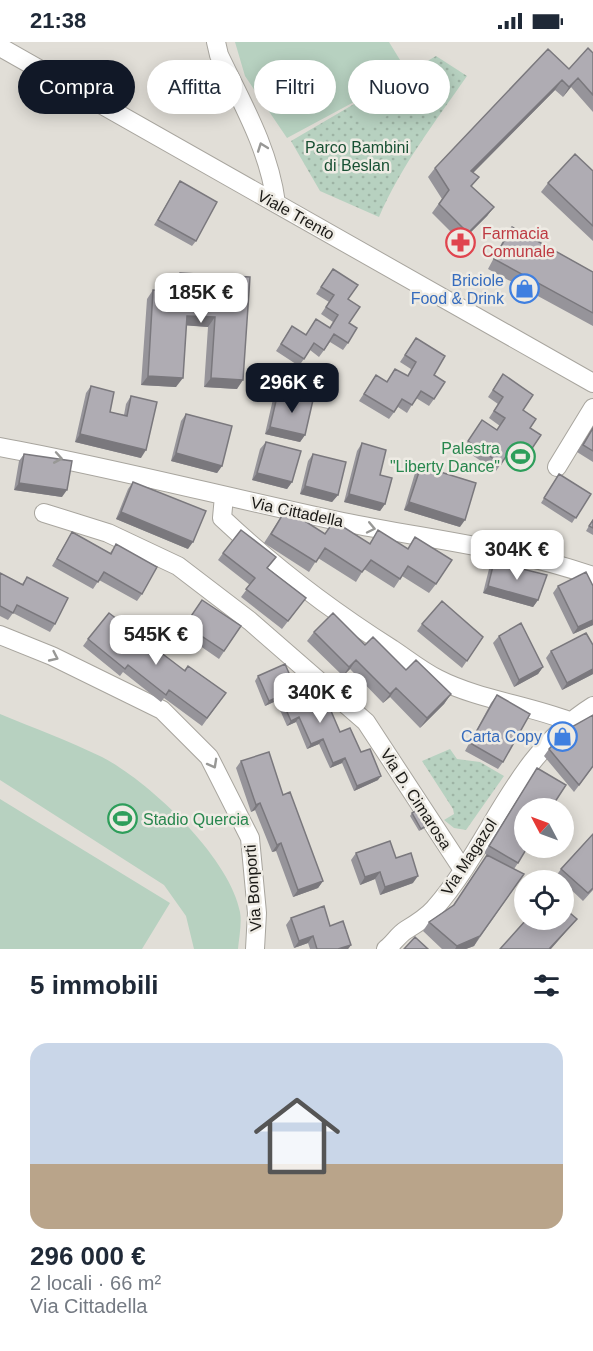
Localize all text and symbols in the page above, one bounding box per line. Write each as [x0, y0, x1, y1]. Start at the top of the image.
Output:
text: 21:38 [30, 8, 86, 33]
chip: Compra [18, 60, 135, 114]
chip: Affitta [147, 60, 242, 114]
chip: Filtri [254, 60, 336, 114]
chip: Nuovo [348, 60, 450, 114]
park label: Parco Bambini di Beslan [305, 139, 409, 174]
one-way arrow [257, 142, 270, 152]
street label: Viale Trento [255, 187, 337, 243]
place label: Farmacia Comunale [482, 225, 555, 260]
pharmacy icon: Farmacia Comunale [445, 226, 477, 258]
place label: Briciole Food & Drink [411, 272, 505, 307]
pin: 185K € [152, 273, 250, 324]
shop icon: Briciole Food & Drink [509, 273, 541, 305]
text: 185K € [169, 281, 233, 303]
pin: 296K € [243, 363, 341, 414]
text: 296K € [260, 371, 324, 393]
place label: Palestra "Liberty Dance" [390, 440, 500, 475]
sports icon: Palestra "Liberty Dance" [505, 441, 537, 473]
one-way arrow [53, 451, 62, 463]
street label: Via Cittadella [249, 494, 345, 530]
one-way arrow [366, 521, 376, 534]
pin: 304K € [468, 530, 566, 581]
text: 304K € [485, 538, 549, 560]
pin: 545K € [107, 615, 205, 666]
text: 545K € [124, 623, 188, 645]
one-way arrow [48, 650, 59, 662]
pin: 340K € [271, 673, 369, 724]
text: 340K € [288, 681, 352, 703]
shop icon: Carta Copy [547, 720, 579, 752]
place label: Carta Copy [461, 728, 542, 745]
street label: Via D. Cimarosa [377, 746, 455, 852]
one-way arrow [206, 758, 217, 769]
north arrow [514, 798, 574, 858]
map controls [514, 798, 574, 930]
sports icon: Stadio Quercia [106, 803, 138, 835]
place label: Stadio Quercia [143, 811, 249, 828]
street label: Via Magazol [438, 816, 500, 898]
street label: Via Bonporti [241, 844, 265, 932]
button: locate [514, 870, 574, 930]
icon: filters [530, 969, 563, 1002]
text: 5 immobili [30, 970, 159, 1000]
icon: home [243, 1082, 351, 1190]
text: 296 000 € [30, 1241, 146, 1271]
text: 2 locali · 66 m² [30, 1272, 161, 1294]
text: Via Cittadella [30, 1295, 147, 1317]

